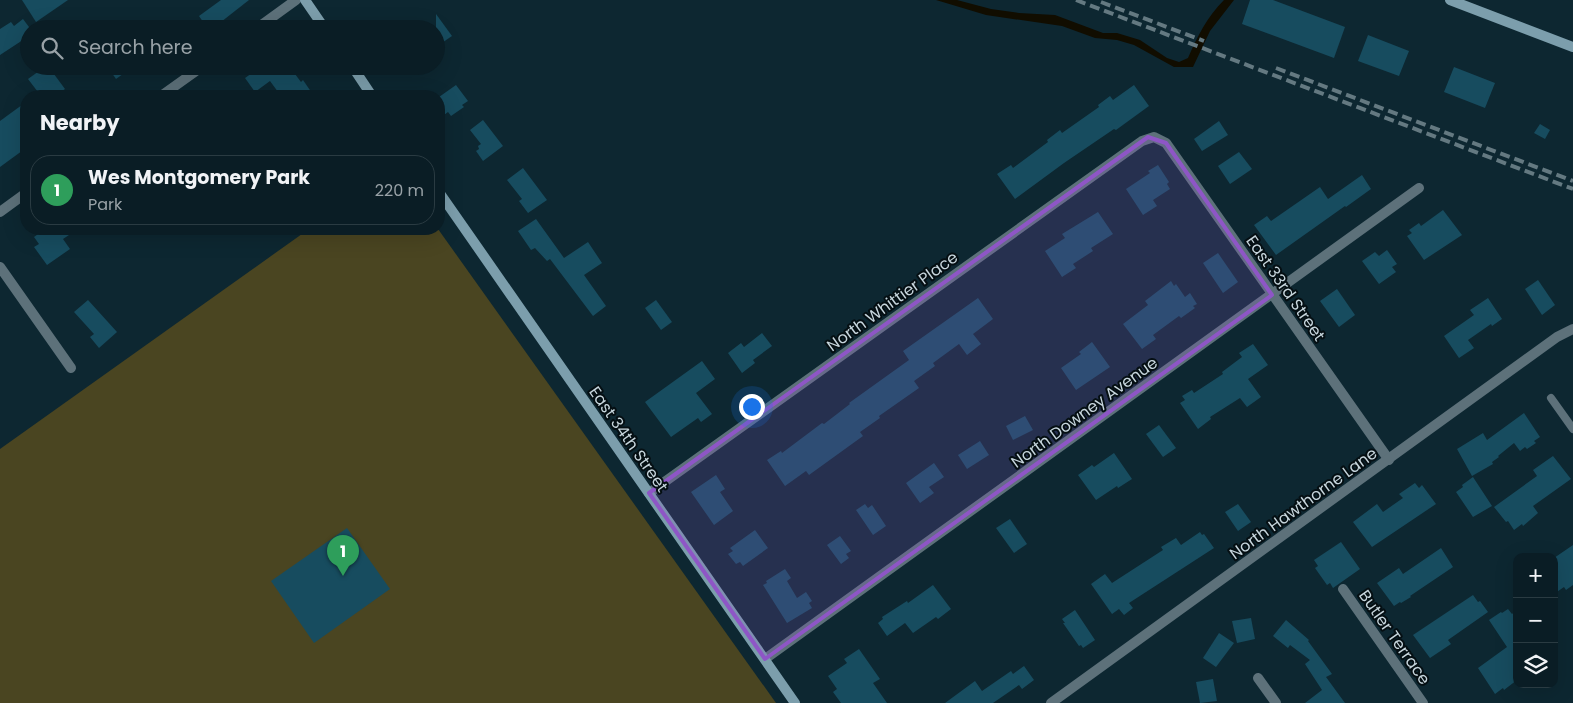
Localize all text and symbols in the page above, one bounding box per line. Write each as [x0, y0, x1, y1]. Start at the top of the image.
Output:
search box [20, 20, 445, 75]
icon: search [38, 34, 66, 62]
text: Search here [78, 34, 192, 61]
text: Nearby [40, 108, 120, 137]
text: Wes Montgomery Park [88, 164, 310, 191]
text: 1 [54, 179, 60, 202]
text: 220 m [375, 179, 424, 202]
text: Park [88, 193, 122, 216]
street label: East 33rd Street [1241, 231, 1331, 346]
street label: North Whittier Place [822, 246, 963, 357]
street label: North Downey Avenue [1006, 351, 1162, 473]
street label: East 34th Street [584, 382, 674, 497]
your location [739, 394, 765, 420]
street label: North Hawthorne Lane [1225, 442, 1382, 565]
pin: 1 [327, 535, 359, 576]
map controls [1513, 553, 1558, 688]
button: + [1513, 553, 1558, 598]
street label: Butler Terrace [1353, 585, 1436, 689]
button: − [1513, 598, 1558, 643]
button: layers [1513, 643, 1558, 688]

